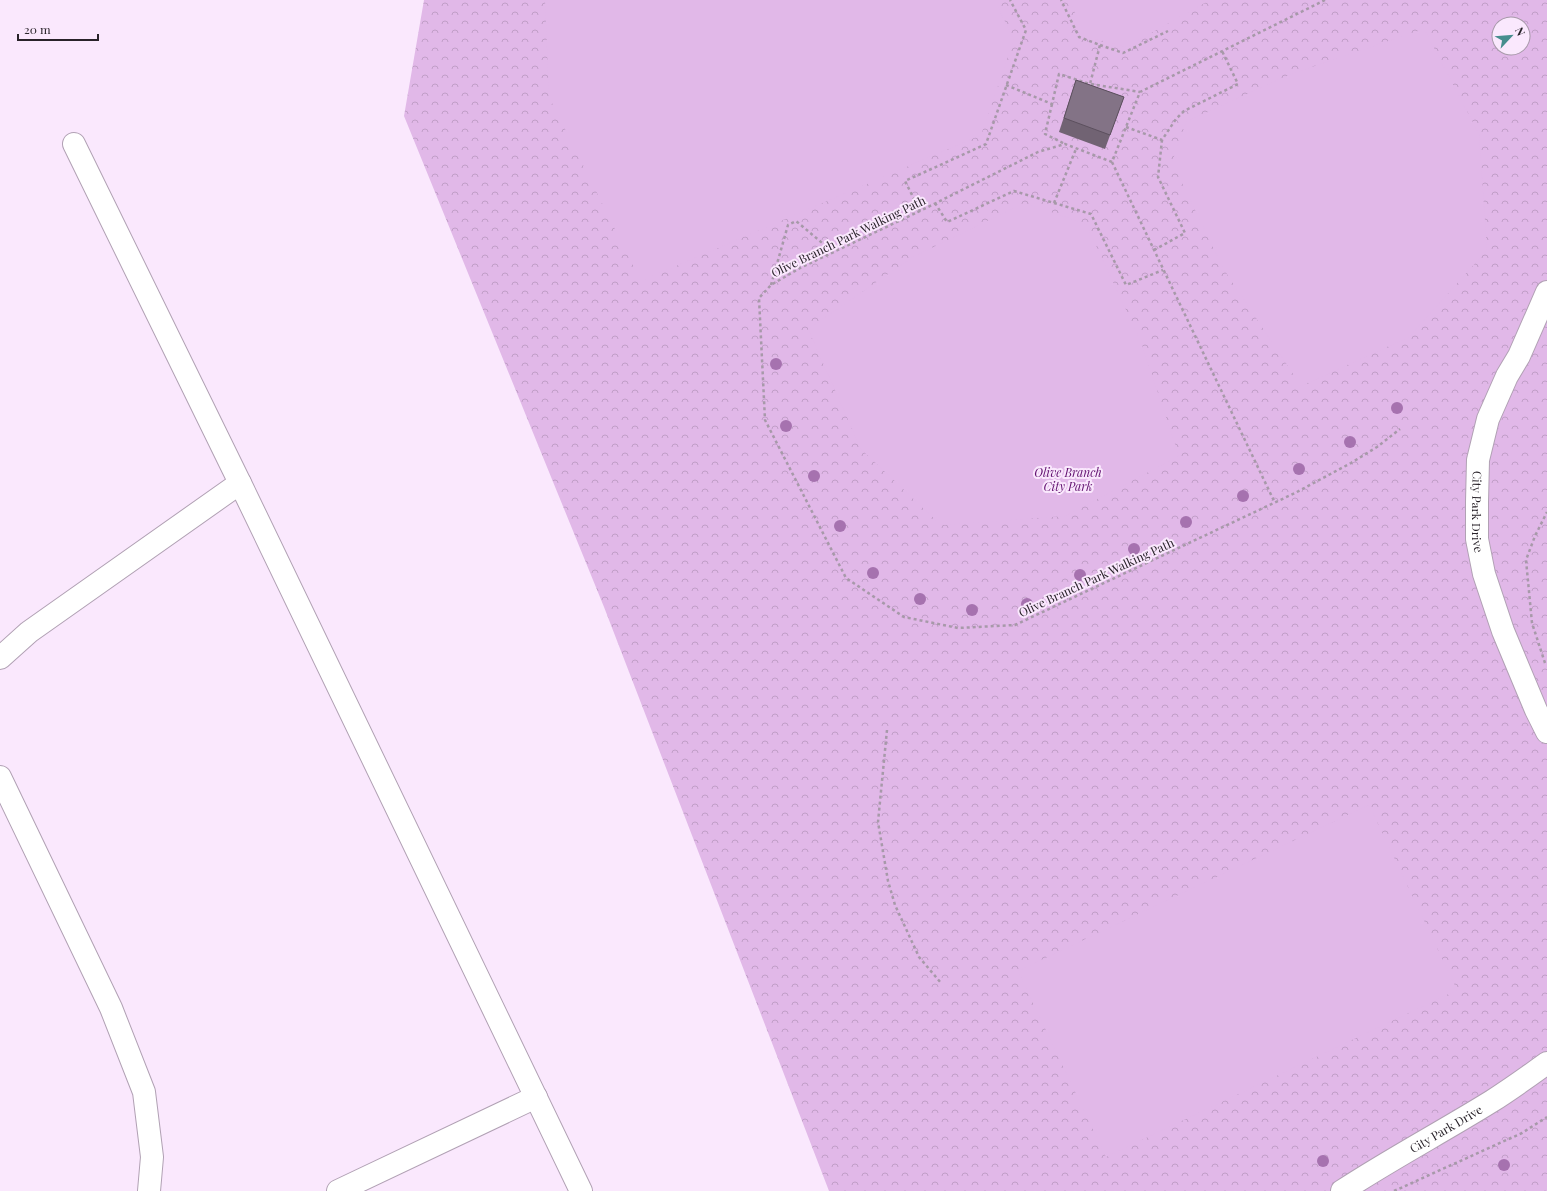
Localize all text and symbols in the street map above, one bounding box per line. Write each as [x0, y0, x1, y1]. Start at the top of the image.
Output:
scale bar [18, 16, 98, 42]
north arrow [1491, 16, 1531, 56]
text: 20 m [24, 21, 51, 37]
text: N [1512, 25, 1529, 38]
street label: Olive Branch Park Walking Path [768, 192, 928, 280]
park label: Olive Branch City Park [1034, 464, 1102, 494]
street label: City Park Drive [1469, 471, 1487, 554]
street label: Olive Branch Park Walking Path [1016, 534, 1176, 620]
street label: City Park Drive [1406, 1101, 1485, 1156]

